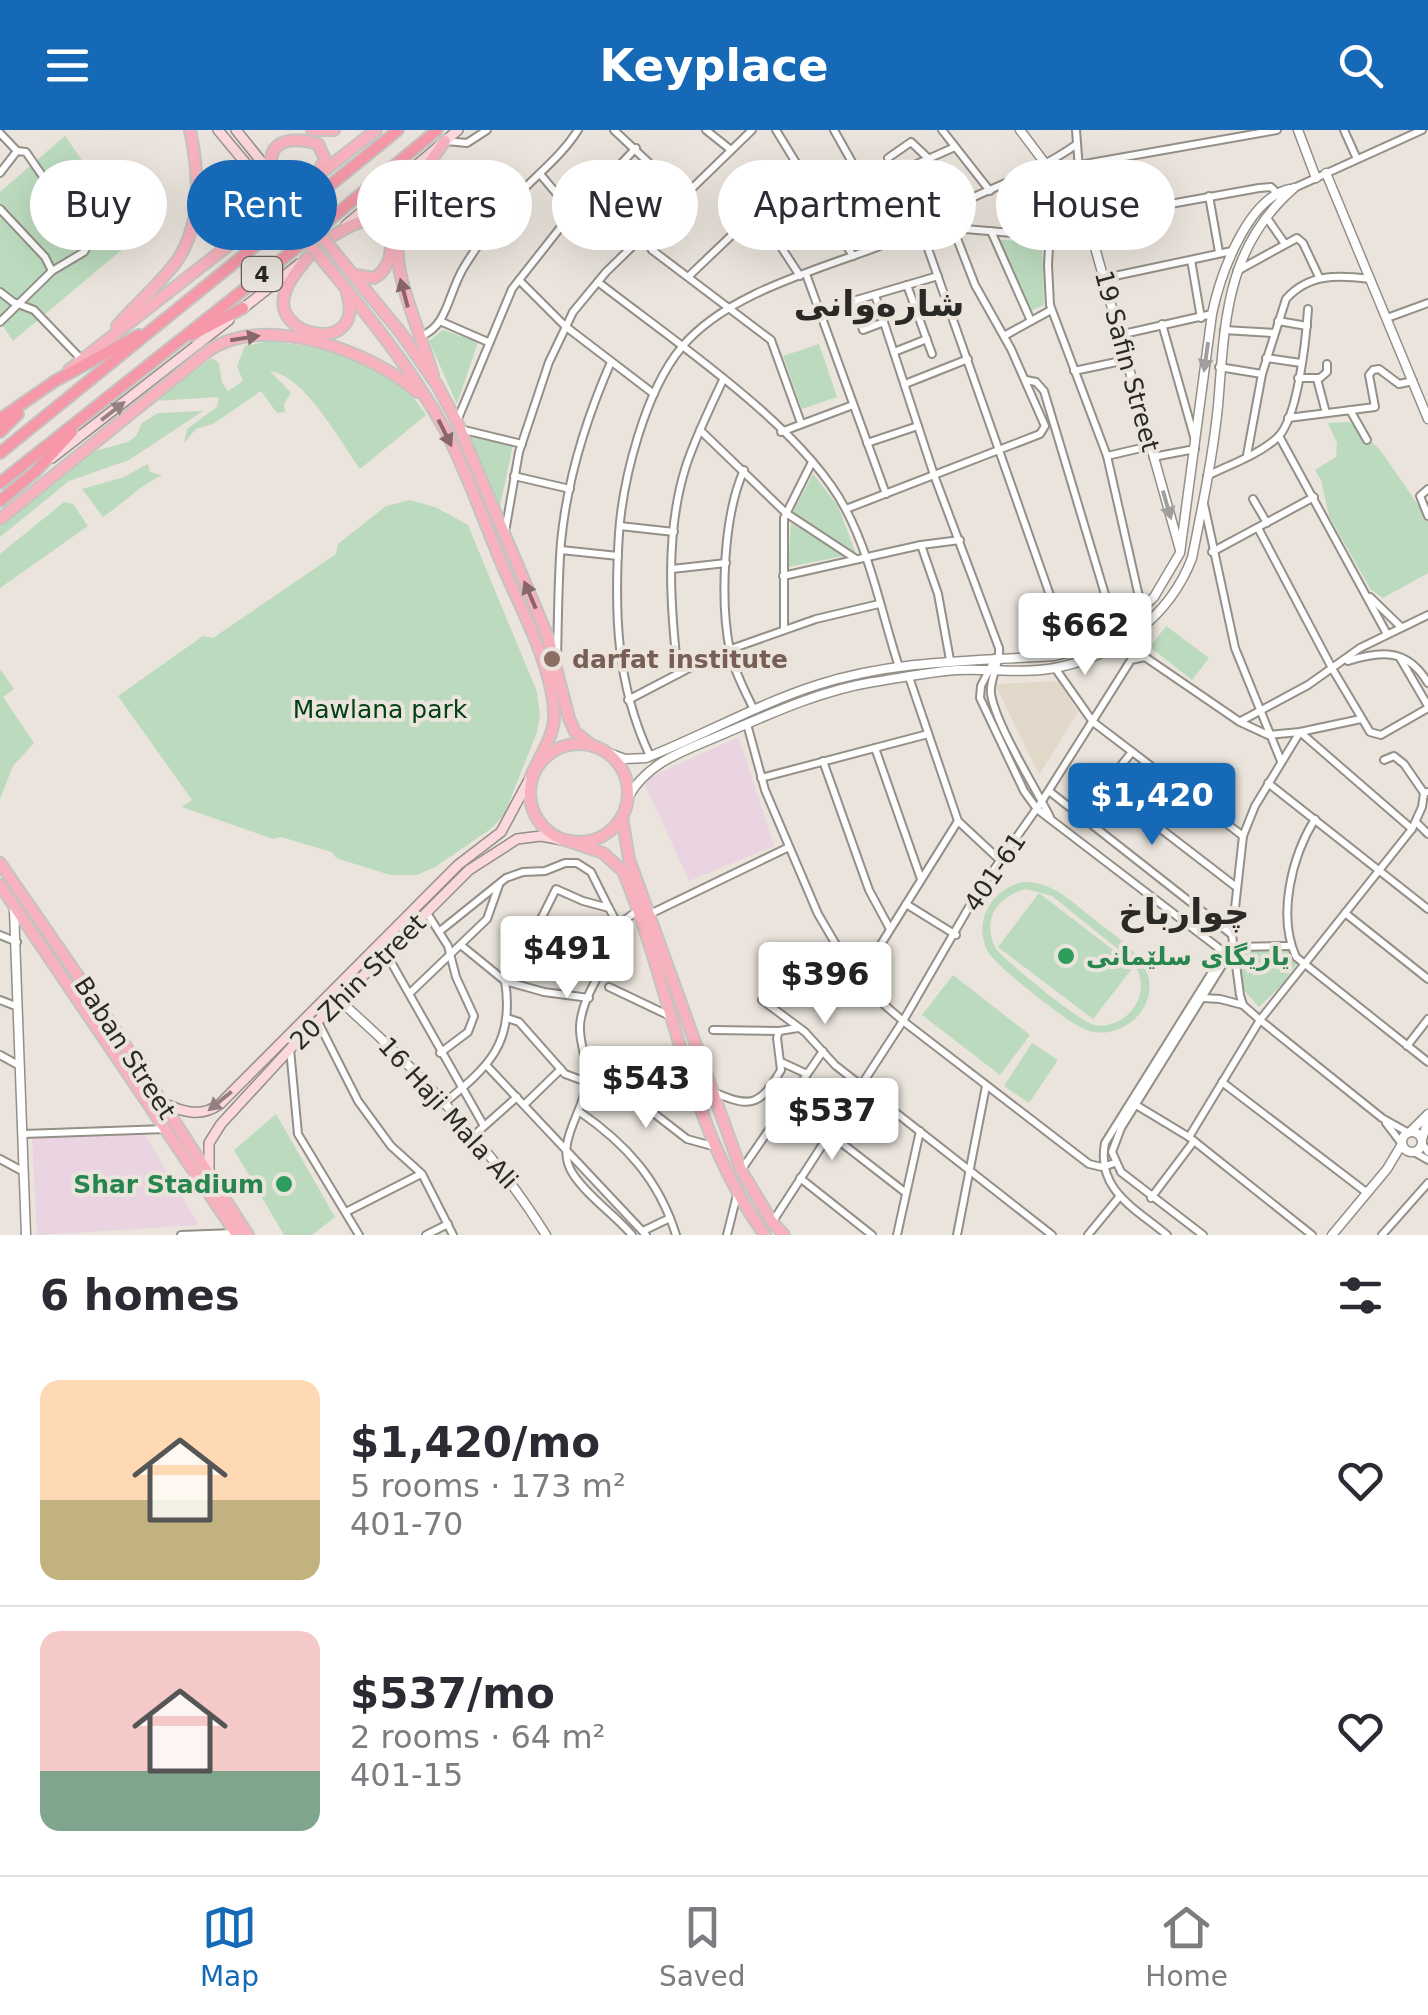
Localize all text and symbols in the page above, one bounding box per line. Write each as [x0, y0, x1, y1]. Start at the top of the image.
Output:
icon: menu [40, 38, 95, 93]
icon: search [1333, 38, 1388, 93]
text: Keyplace [599, 39, 829, 92]
chip: Buy [30, 160, 167, 250]
chip: Rent [187, 160, 337, 250]
chip: Filters [357, 160, 532, 250]
chip: New [552, 160, 698, 250]
chip: Apartment [718, 160, 976, 250]
chip: House [996, 160, 1175, 250]
road number: 4 [242, 257, 282, 291]
street label: 19 Safin Street [1089, 267, 1165, 455]
one-way arrow [396, 278, 412, 309]
district label: شارەوانی [794, 284, 964, 325]
one-way arrow [230, 330, 262, 345]
one-way arrow [1198, 342, 1214, 373]
one-way arrow [100, 401, 125, 422]
one-way arrow [437, 419, 454, 448]
one-way arrow [1160, 490, 1175, 521]
one-way arrow [522, 580, 538, 610]
pin: $662 [1026, 593, 1144, 678]
text: $662 [1040, 606, 1130, 644]
place label: darfat institute [572, 645, 788, 674]
marker: darfat institute [541, 648, 563, 670]
park label: Mawlana park [293, 695, 468, 724]
pin: $1,420 [1071, 763, 1233, 848]
text: $1,420 [1090, 776, 1214, 814]
street label: 401-61 [958, 827, 1032, 917]
district label: چوارباخ [1119, 892, 1249, 933]
street label: 20 Zhin Street [284, 908, 432, 1056]
pin: $491 [508, 916, 626, 1001]
text: $491 [522, 929, 612, 967]
pin: $396 [766, 942, 884, 1027]
place label: یاریگای سلێمانی [1086, 942, 1290, 971]
marker: یاریگای سلێمانی [1055, 945, 1077, 967]
text: $396 [780, 955, 870, 993]
street label: Baban Street [68, 972, 182, 1125]
street label: 16 Haji Mala Ali [372, 1031, 524, 1195]
pin: $543 [587, 1046, 705, 1131]
text: $543 [601, 1059, 691, 1097]
pin: $537 [773, 1078, 891, 1163]
one-way arrow [208, 1090, 233, 1111]
text: $537 [787, 1091, 877, 1129]
place label: Shar Stadium [73, 1170, 264, 1199]
marker: Shar Stadium [273, 1173, 295, 1195]
icon: filters [1333, 1268, 1388, 1323]
text: 6 homes [40, 1271, 240, 1320]
text: $1,420/mo [350, 1418, 600, 1467]
icon: home [120, 1420, 240, 1540]
icon: heart [1333, 1453, 1388, 1508]
text: 5 rooms · 173 m² [350, 1467, 626, 1505]
text: 401-70 [350, 1505, 463, 1543]
text: $537/mo [350, 1669, 555, 1718]
icon: home [120, 1671, 240, 1791]
icon: heart [1333, 1704, 1388, 1759]
text: 2 rooms · 64 m² [350, 1718, 605, 1756]
text: 401-15 [350, 1756, 463, 1794]
tab: Map [200, 1900, 259, 1993]
tab: Saved [659, 1900, 745, 1993]
tab: Home [1145, 1900, 1228, 1993]

